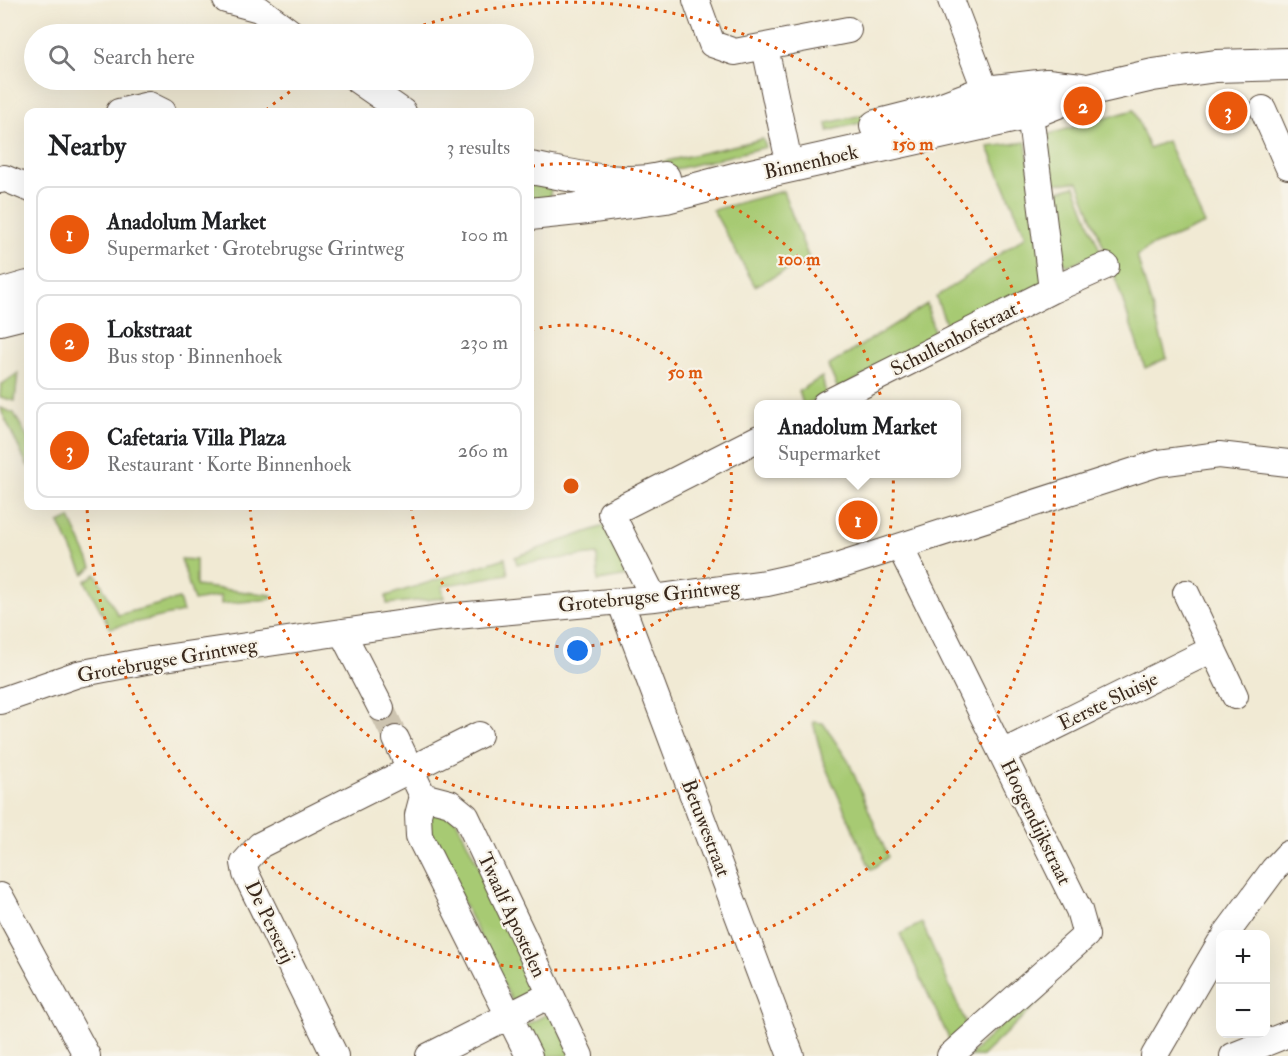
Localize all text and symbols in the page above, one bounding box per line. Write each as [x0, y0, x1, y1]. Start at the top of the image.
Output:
search box [24, 24, 534, 90]
icon: search [45, 41, 78, 74]
text: Search here [93, 43, 195, 71]
pin: 2 [1064, 84, 1102, 128]
pin: 3 [1208, 88, 1248, 134]
text: Nearby [48, 131, 126, 163]
text: 150 m [892, 133, 935, 156]
text: 3 results [447, 135, 510, 160]
street label: Binnenhoek [762, 139, 861, 185]
text: Anadolum Market [107, 208, 266, 236]
text: 1 [66, 222, 73, 247]
text: 100 m [461, 222, 508, 247]
text: Supermarket · Grotebrugse Grintweg [107, 236, 404, 261]
text: 100 m [778, 248, 821, 271]
street label: Schullenhofstraat [886, 296, 1022, 382]
text: Lokstraat [107, 316, 192, 344]
text: 2 [64, 330, 75, 355]
text: 230 m [460, 330, 508, 355]
text: Bus stop · Binnenhoek [107, 344, 283, 369]
text: 50 m [668, 361, 703, 384]
popup [754, 400, 961, 478]
text: Anadolum Market [778, 413, 937, 441]
text: Cafetaria Villa Plaza [107, 424, 286, 452]
text: 3 [66, 438, 73, 463]
text: 260 m [458, 438, 508, 463]
text: Supermarket [778, 441, 880, 466]
text: Restaurant · Korte Binnenhoek [107, 452, 352, 477]
centre of rings [561, 476, 581, 496]
pin: 1 [838, 498, 878, 542]
street label: Grotebrugse Grintweg [557, 574, 742, 618]
street label: Grotebrugse Grintweg [75, 632, 260, 688]
your location [563, 636, 592, 665]
street label: Eerste Sluisje [1054, 666, 1162, 736]
street label: Hoogendijkstraat [995, 755, 1077, 889]
street label: Betuwestraat [676, 776, 736, 881]
street label: Twaalf Apostelen [471, 849, 552, 982]
street label: De Perserij [239, 877, 301, 967]
map controls [1216, 930, 1270, 1038]
button: + [1216, 930, 1270, 984]
button: − [1216, 984, 1270, 1038]

